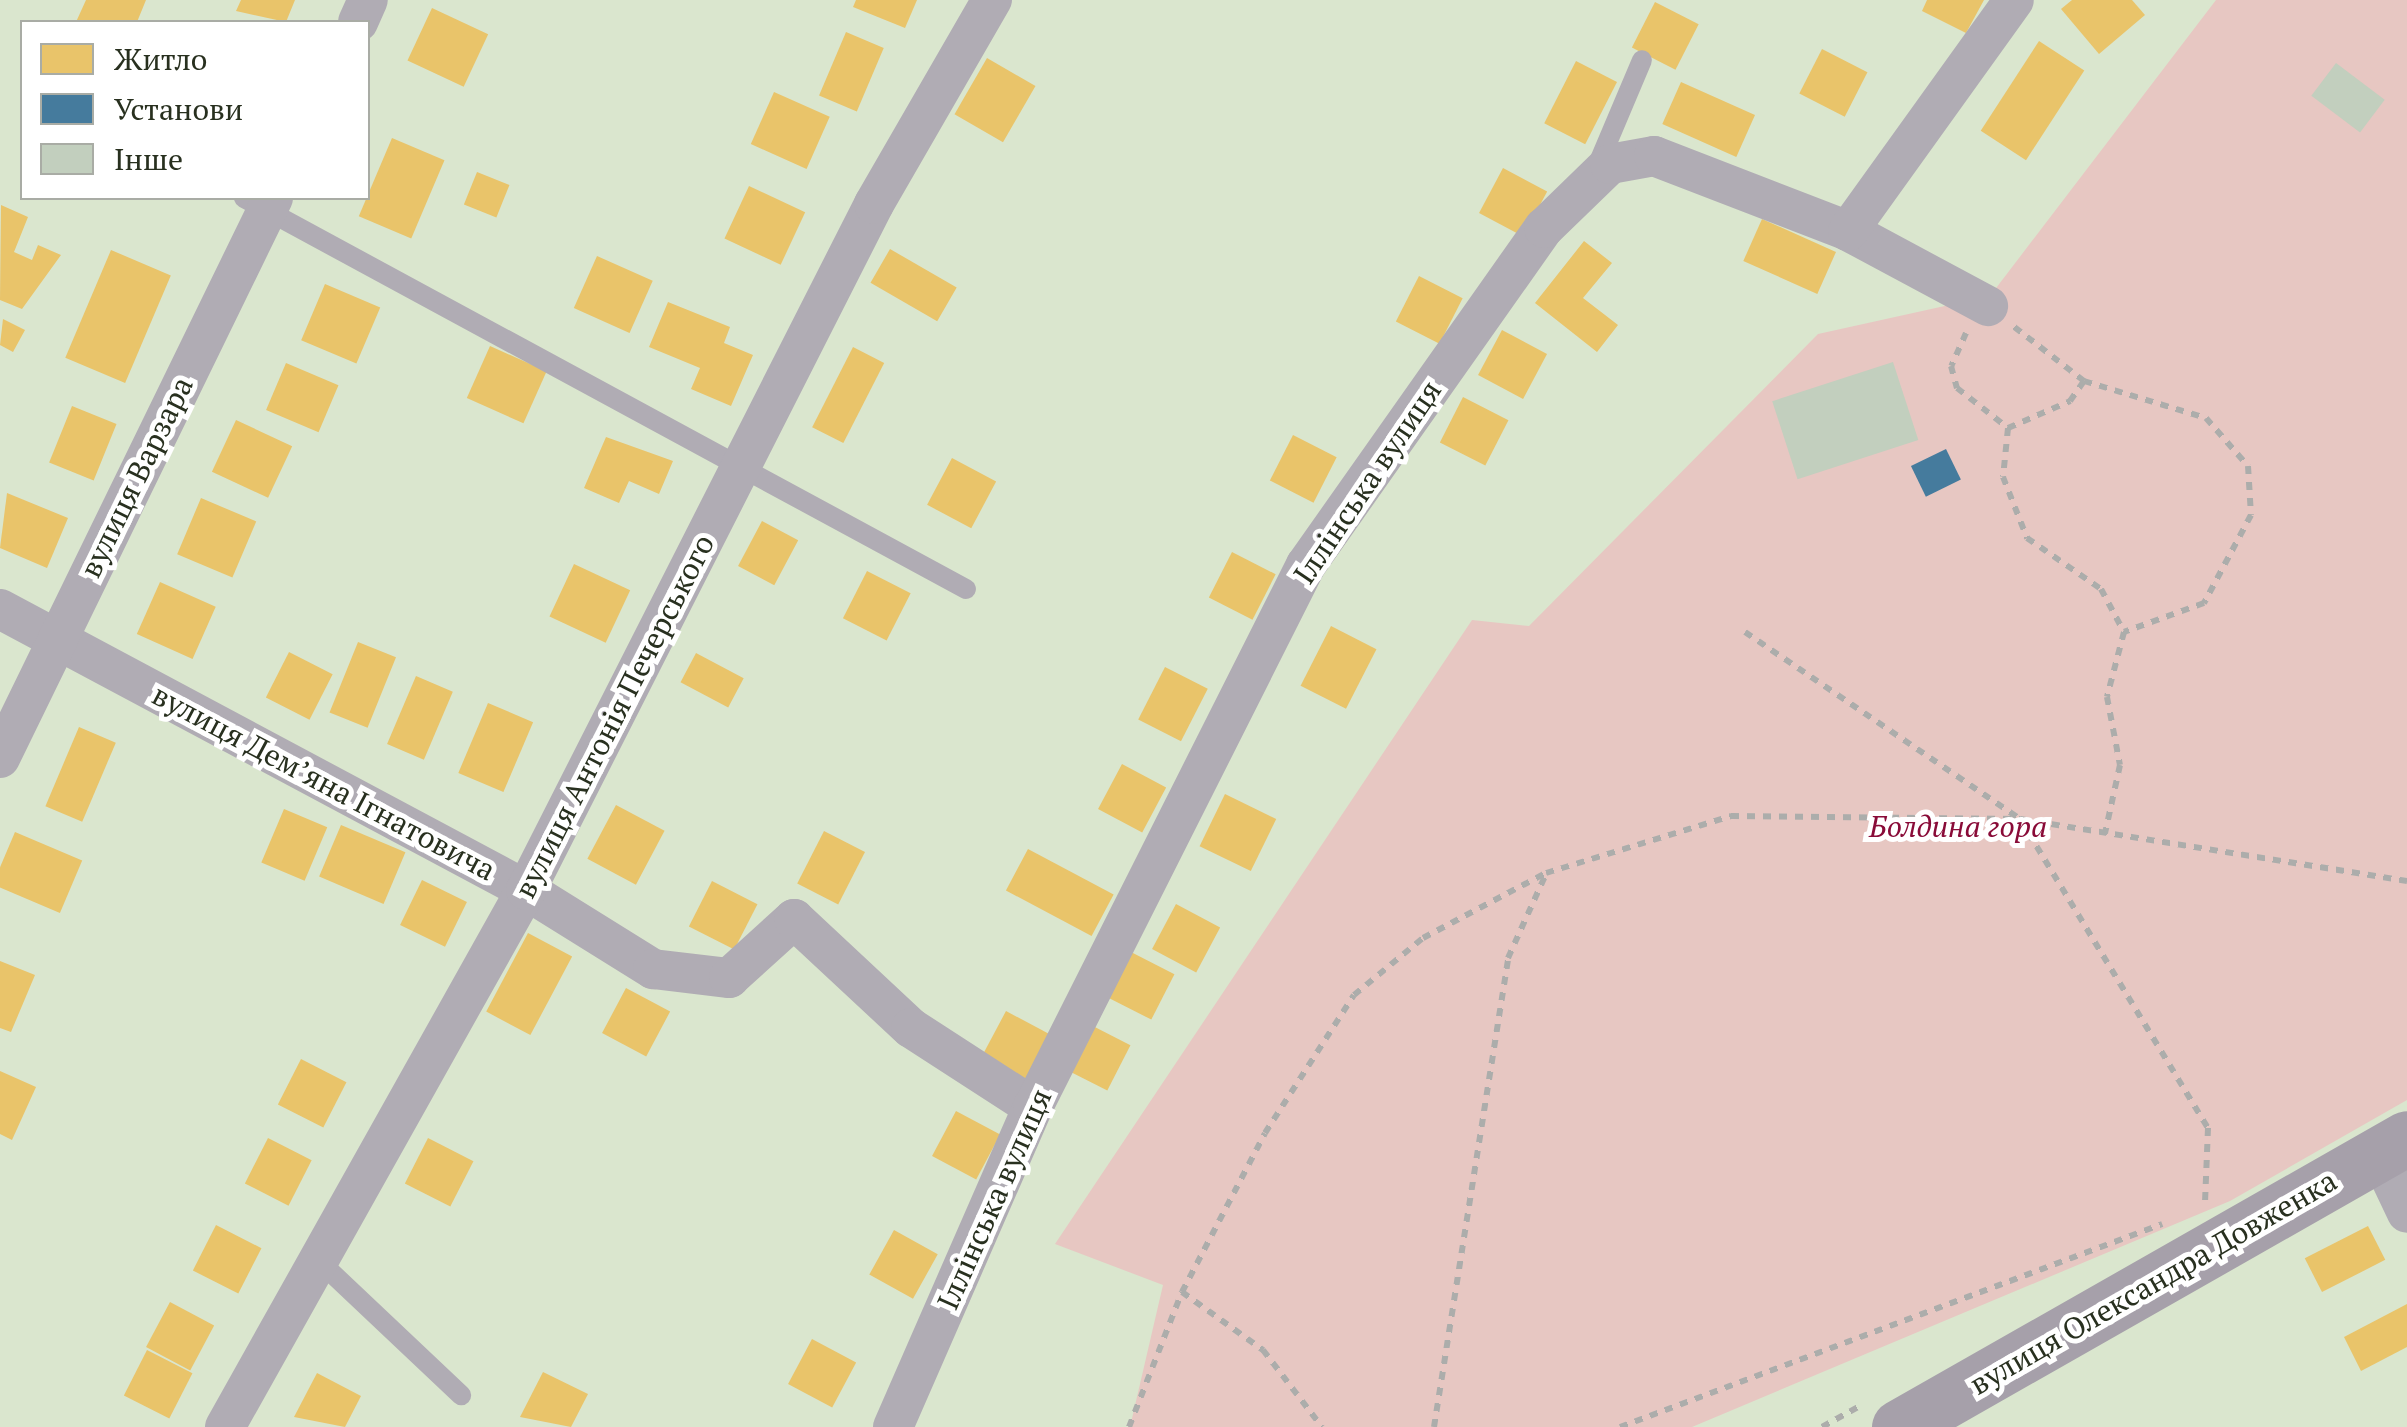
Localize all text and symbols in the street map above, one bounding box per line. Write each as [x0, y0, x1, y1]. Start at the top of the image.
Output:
legend [20, 20, 370, 200]
text: Житло [114, 39, 207, 79]
text: Установи [114, 89, 243, 129]
text: Інше [114, 139, 183, 179]
street label: вулиця Варзара [72, 371, 200, 583]
street label: Іллінська вулиця [1286, 373, 1448, 591]
street label: вулиця Антонія Печерського [506, 528, 722, 904]
street label: вулиця Демʼяна Ігнатовича [146, 676, 502, 888]
park label: Болдина гора [1869, 808, 2047, 844]
street label: Іллінська вулиця [929, 1083, 1059, 1315]
street label: вулиця Олександра Довженка [1963, 1162, 2343, 1402]

